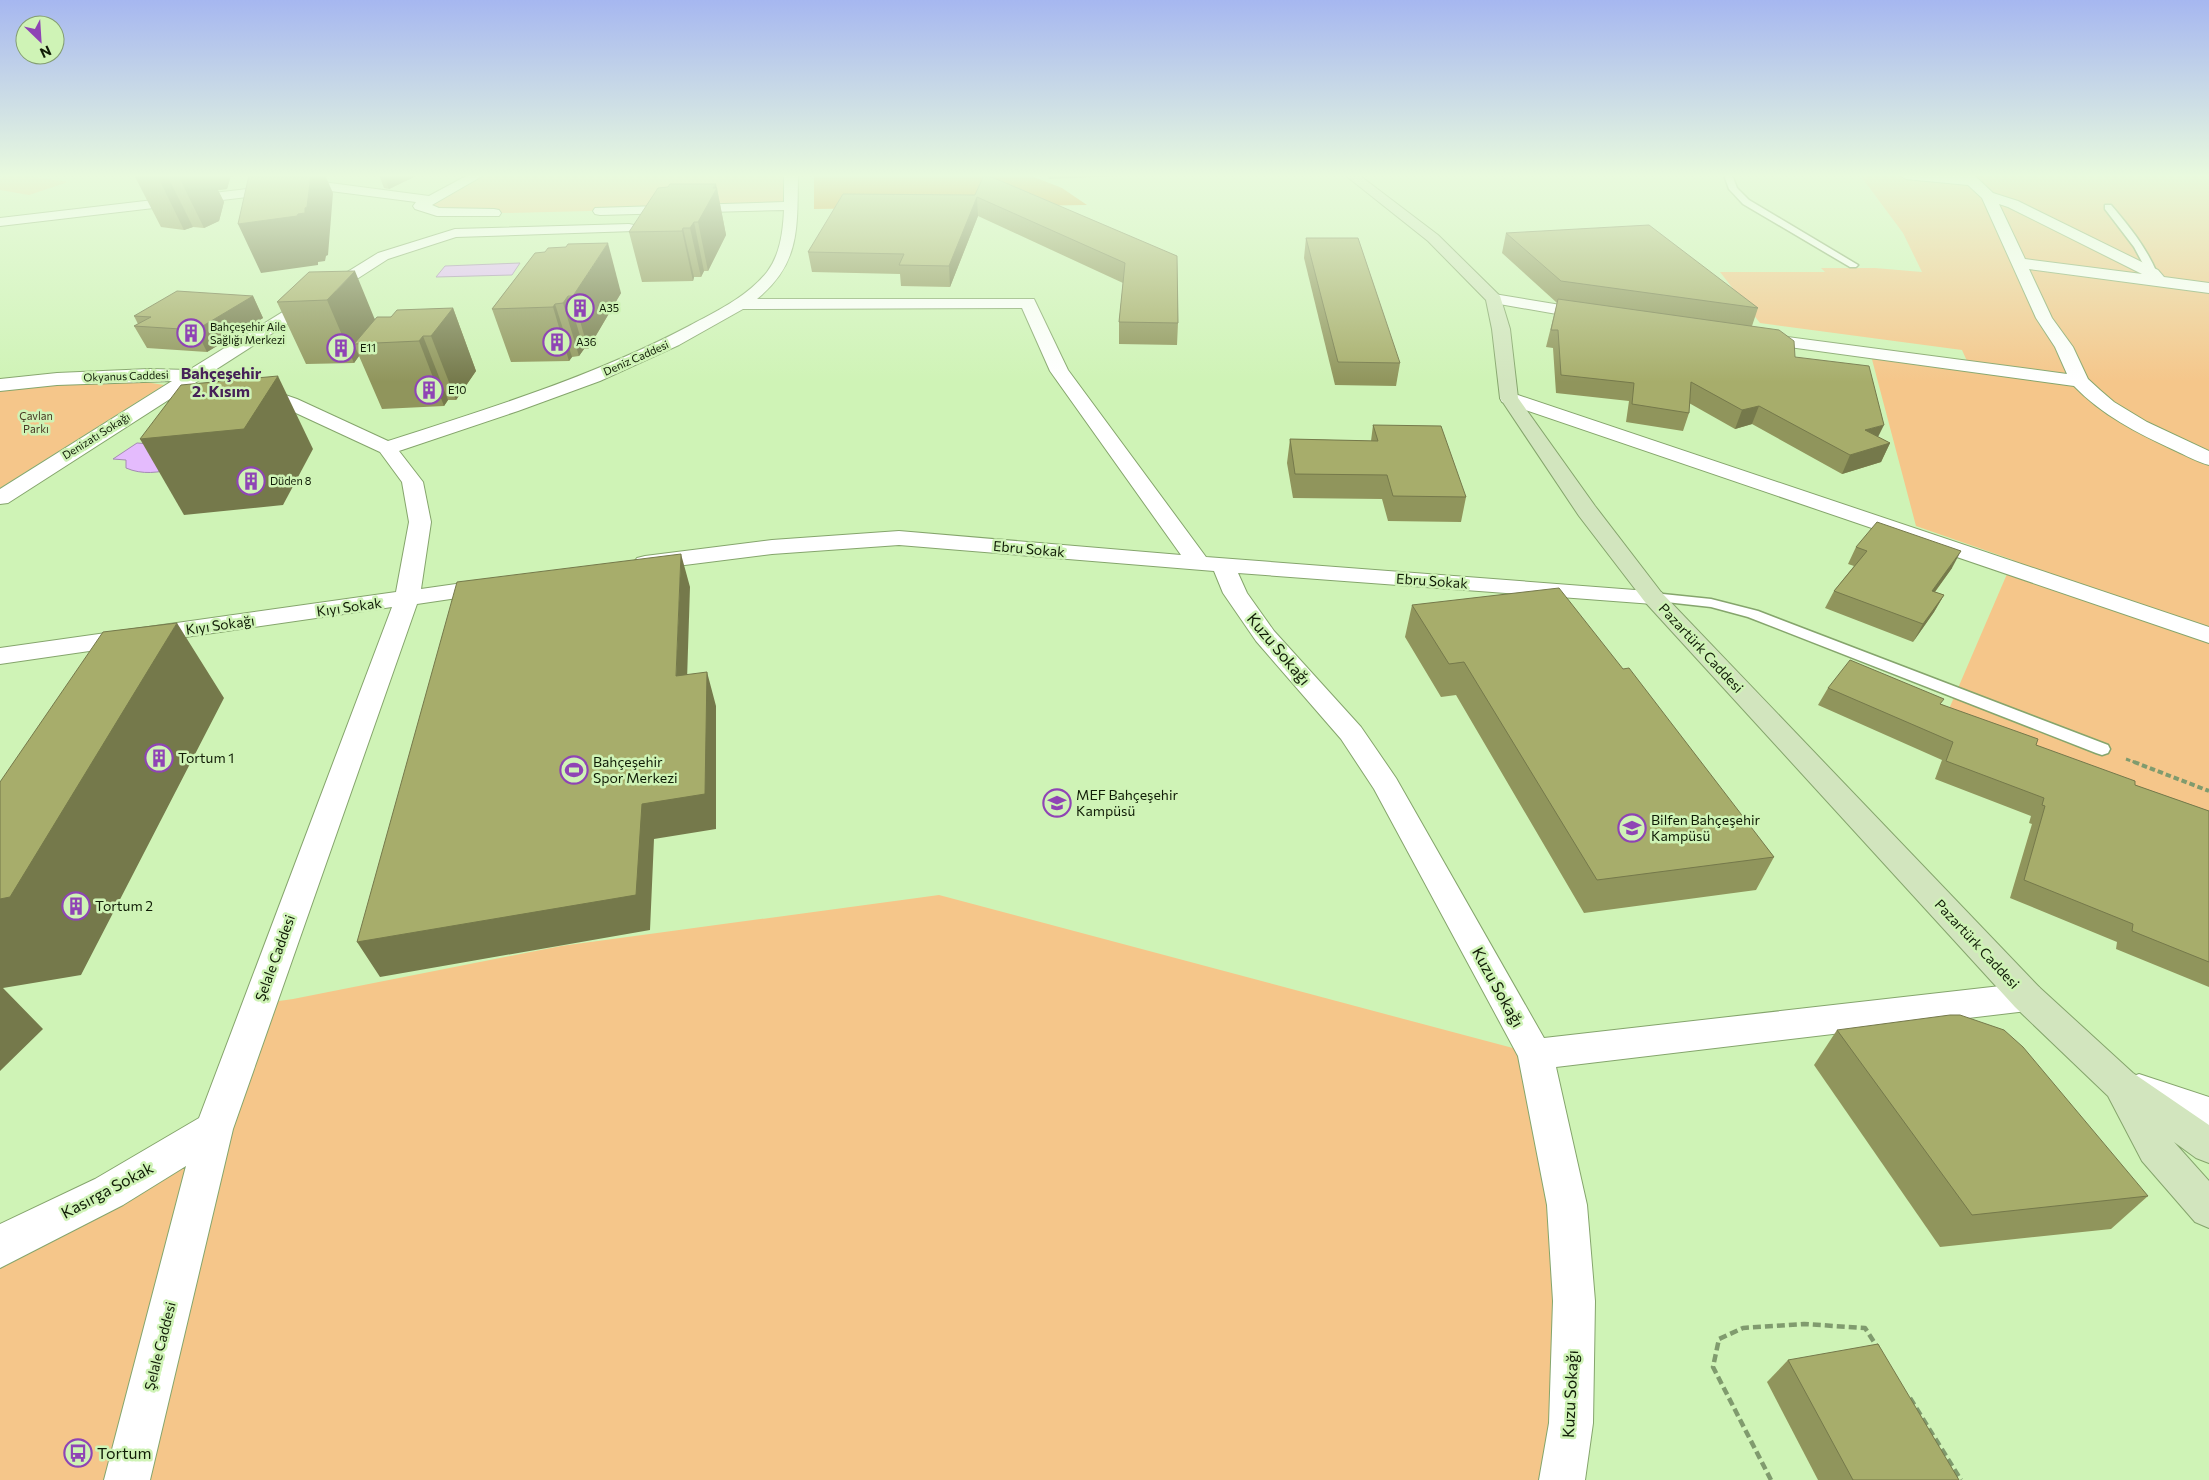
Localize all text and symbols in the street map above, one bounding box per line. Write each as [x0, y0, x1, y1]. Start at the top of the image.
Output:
north arrow [15, 15, 65, 65]
text: N [37, 42, 54, 62]
building icon: A35 [565, 293, 595, 323]
place label: A35 [599, 301, 619, 314]
building icon: Bahçeşehir Aile Sağlığı Merkezi [176, 318, 206, 348]
place label: Bahçeşehir Aile Sağlığı Merkezi [210, 320, 286, 346]
building icon: A36 [542, 327, 572, 357]
building icon: E11 [326, 333, 356, 363]
place label: A36 [576, 335, 597, 348]
street label: Deniz Caddesi [601, 337, 671, 378]
place label: E11 [360, 341, 376, 354]
district label: Bahçeşehir 2. Kısım [181, 363, 262, 400]
street label: Okyanus Caddesi [83, 368, 169, 383]
building icon: E10 [414, 375, 444, 405]
place label: E10 [448, 383, 466, 396]
park label: Çavlan Parkı [19, 409, 53, 435]
street label: Denizatı Sokağı [60, 410, 132, 462]
building icon: Düden 8 [236, 466, 266, 496]
place label: Düden 8 [270, 474, 312, 487]
street label: Ebru Sokak [993, 537, 1066, 560]
street label: Ebru Sokak [1396, 570, 1469, 592]
street label: Kıyı Sokak [315, 593, 383, 619]
street label: Pazartürk Caddesi [1656, 600, 1747, 696]
street label: Kuzu Sokağı [1244, 609, 1315, 689]
street label: Kıyı Sokağı [184, 611, 255, 638]
building icon: Tortum 1 [144, 743, 174, 773]
place label: Tortum 1 [178, 749, 234, 766]
place label: Bahçeşehir Spor Merkezi [593, 753, 678, 786]
sports icon: Bahçeşehir Spor Merkezi [559, 755, 589, 785]
place label: MEF Bahçeşehir Kampüsü [1076, 786, 1178, 819]
school or university icon: MEF Bahçeşehir Kampüsü [1042, 788, 1072, 818]
place label: Bilfen Bahçeşehir Kampüsü [1651, 811, 1761, 844]
school or university icon: Bilfen Bahçeşehir Kampüsü [1617, 813, 1647, 843]
building icon: Tortum 2 [61, 891, 91, 921]
street label: Pazartürk Caddesi [1932, 896, 2023, 992]
place label: Tortum 2 [95, 897, 153, 914]
street label: Şelale Caddesi [251, 912, 298, 1003]
street label: Kuzu Sokağı [1469, 944, 1528, 1030]
street label: Kasırga Sokak [57, 1157, 156, 1222]
street label: Şelale Caddesi [140, 1300, 179, 1392]
street label: Kuzu Sokağı [1558, 1349, 1581, 1439]
bus stop icon: Tortum [63, 1438, 93, 1468]
place label: Tortum [97, 1443, 151, 1462]

